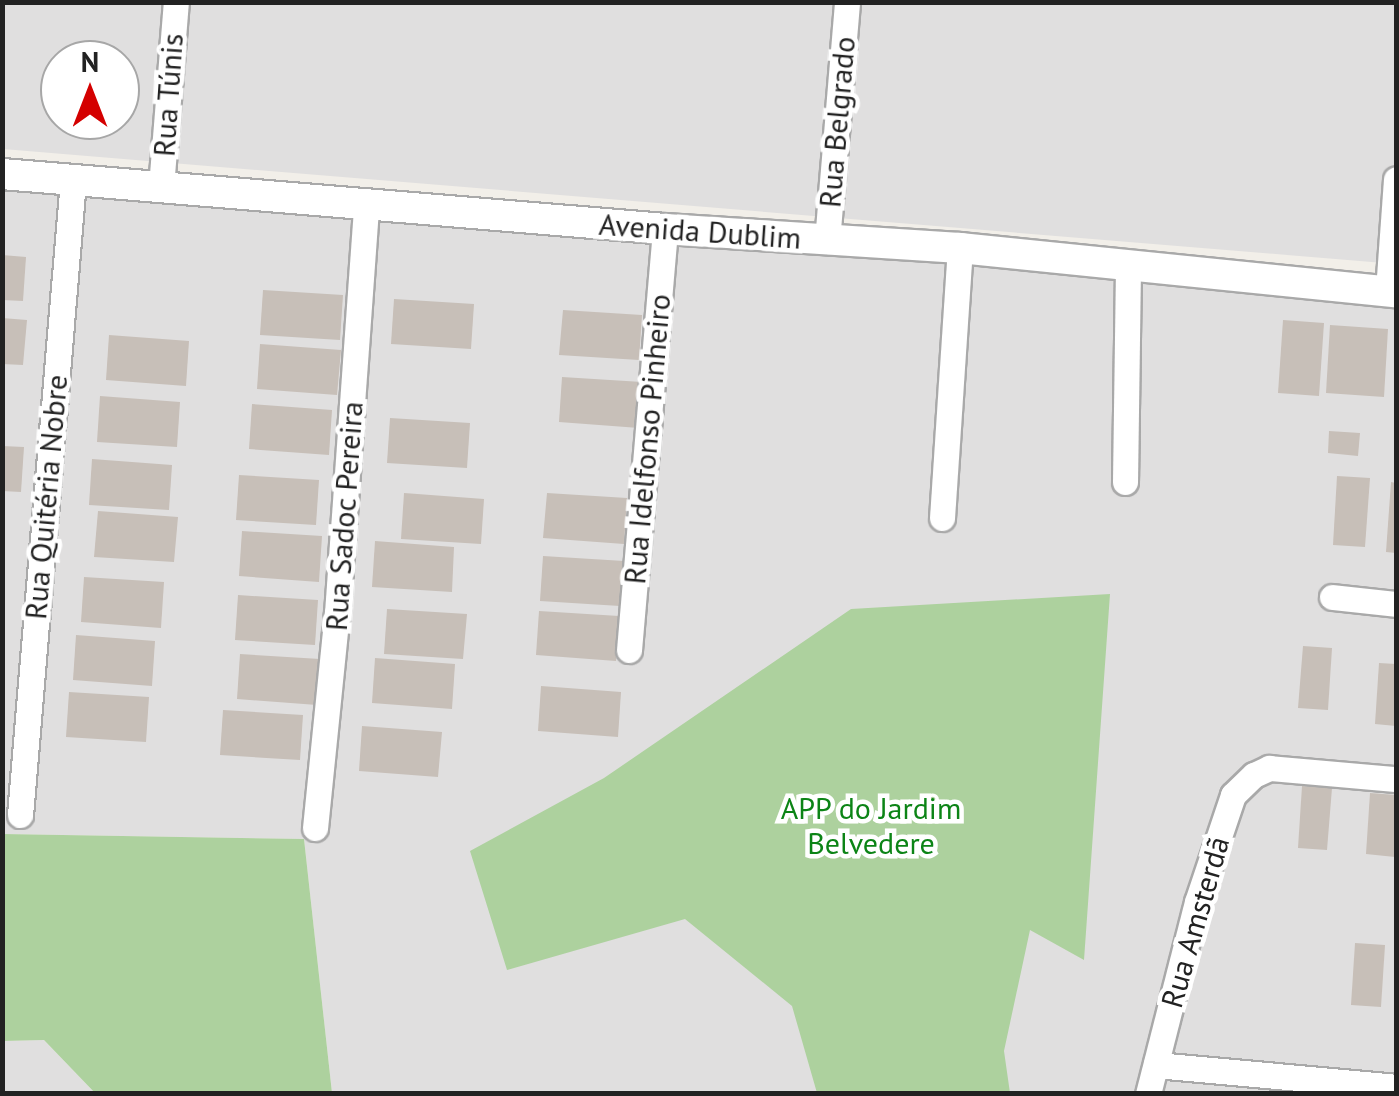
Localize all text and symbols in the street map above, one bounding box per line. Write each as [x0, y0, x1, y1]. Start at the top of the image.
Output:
street label: Rua Túnis [146, 32, 190, 158]
street label: Rua Belgrado [812, 35, 862, 209]
north arrow [40, 40, 140, 140]
text: N [81, 43, 99, 80]
street label: Avenida Dublim [598, 206, 802, 256]
street label: Rua Idelfonso Pinheiro [616, 292, 678, 586]
street label: Rua Quitéria Nobre [17, 373, 75, 621]
street label: Rua Sadoc Pereira [318, 400, 370, 632]
park label: APP do Jardim Belvedere [780, 790, 962, 860]
street label: Rua Amsterdã [1153, 832, 1237, 1012]

